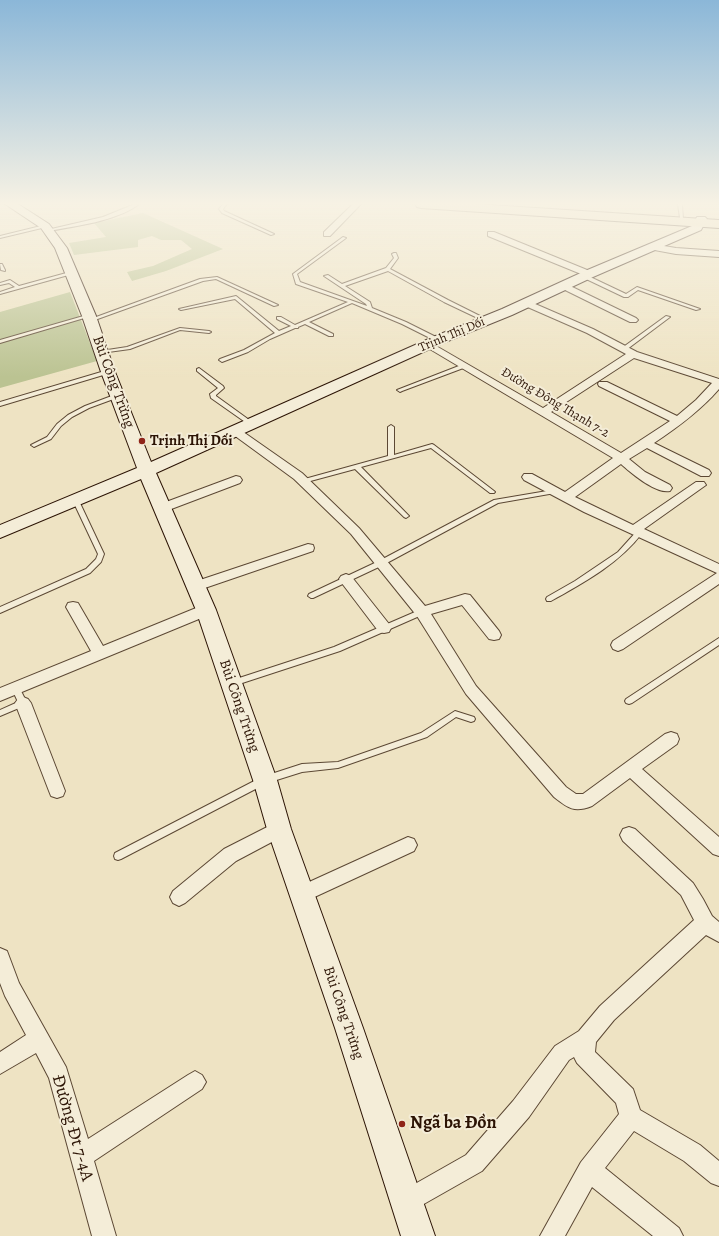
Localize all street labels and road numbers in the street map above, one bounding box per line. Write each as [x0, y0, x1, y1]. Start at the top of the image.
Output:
street label: Trịnh Thị Dối [417, 314, 487, 356]
street label: Bùi Công Trừng [88, 333, 138, 431]
street label: Đường Đông Thạnh 7-2 [498, 365, 612, 441]
street label: Bùi Công Trừng [215, 657, 263, 755]
street label: Bùi Công Trừng [319, 964, 367, 1062]
street label: Đường Đt 7-4A [46, 1072, 98, 1184]

